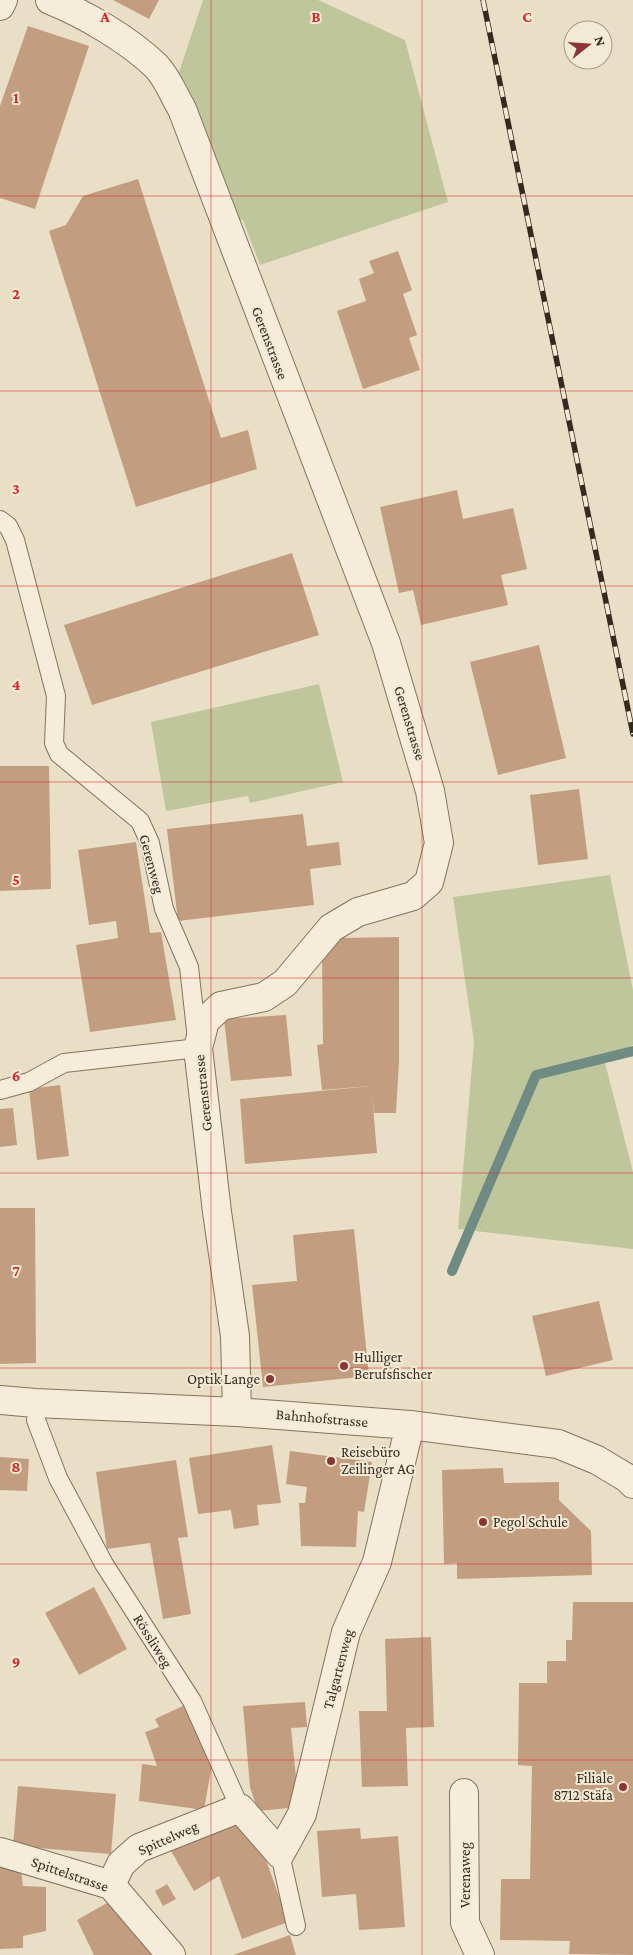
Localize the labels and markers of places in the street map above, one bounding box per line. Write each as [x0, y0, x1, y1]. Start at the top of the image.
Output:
place label: Hulliger Berufsfischer [354, 1349, 433, 1382]
marker: Hulliger Berufsfischer [338, 1360, 350, 1372]
place label: Optik Lange [187, 1371, 260, 1388]
marker: Optik Lange [264, 1373, 276, 1385]
place label: Reisebüro Zeilinger AG [341, 1444, 415, 1478]
marker: Reisebüro Zeilinger AG [325, 1455, 337, 1467]
place label: Pegol Schule [493, 1514, 568, 1531]
marker: Pegol Schule [477, 1516, 489, 1528]
place label: Filiale 8712 Stäfa [553, 1770, 613, 1803]
marker: Filiale 8712 Stäfa [617, 1781, 629, 1793]

